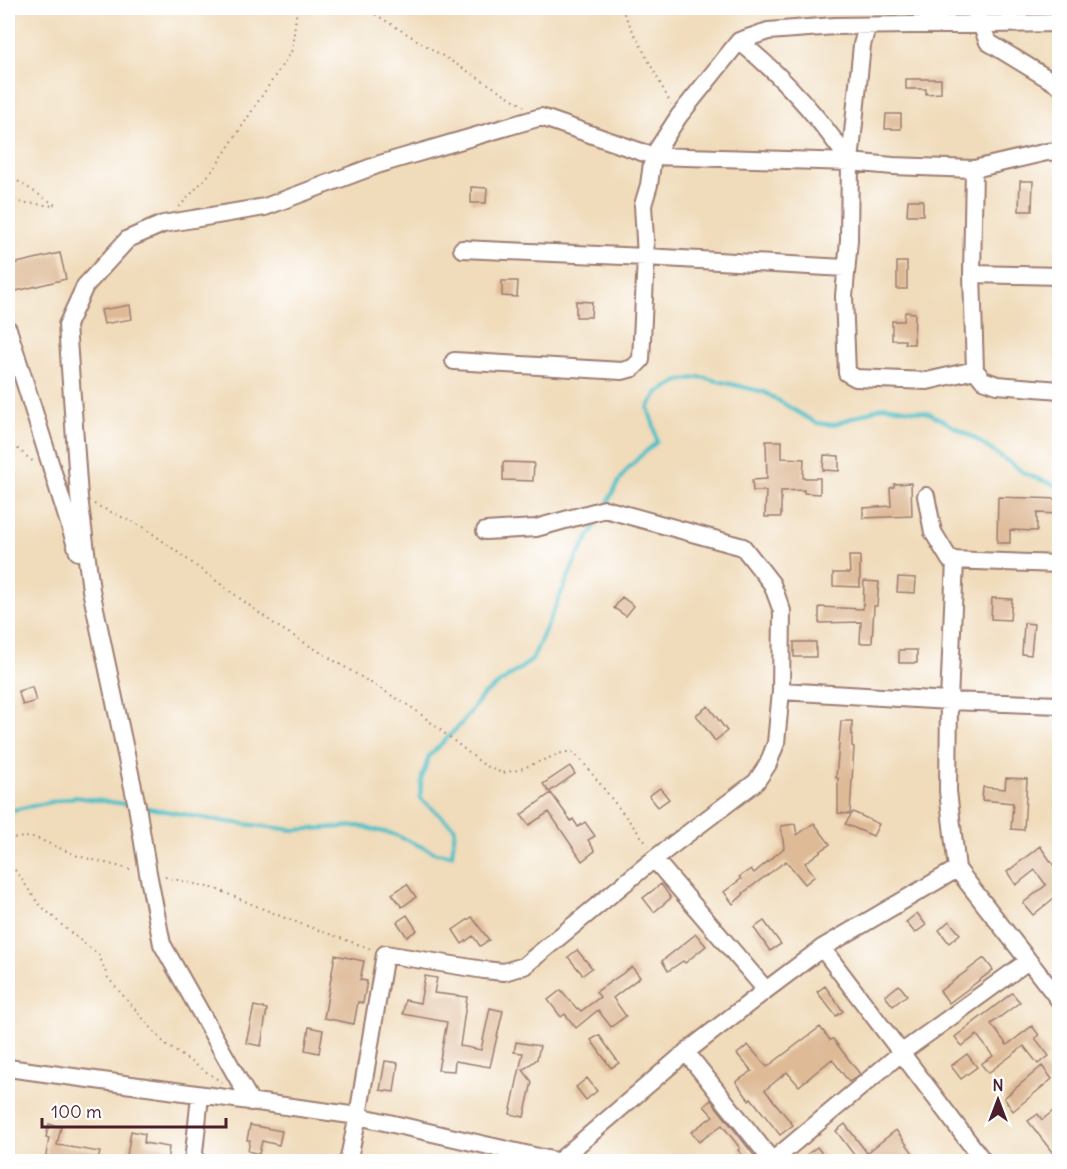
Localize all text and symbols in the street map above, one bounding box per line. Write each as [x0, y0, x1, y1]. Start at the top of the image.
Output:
north arrow [968, 1070, 1028, 1130]
text: N [992, 1075, 1004, 1095]
scale bar [42, 1091, 226, 1129]
text: 100 m [51, 1100, 102, 1123]

